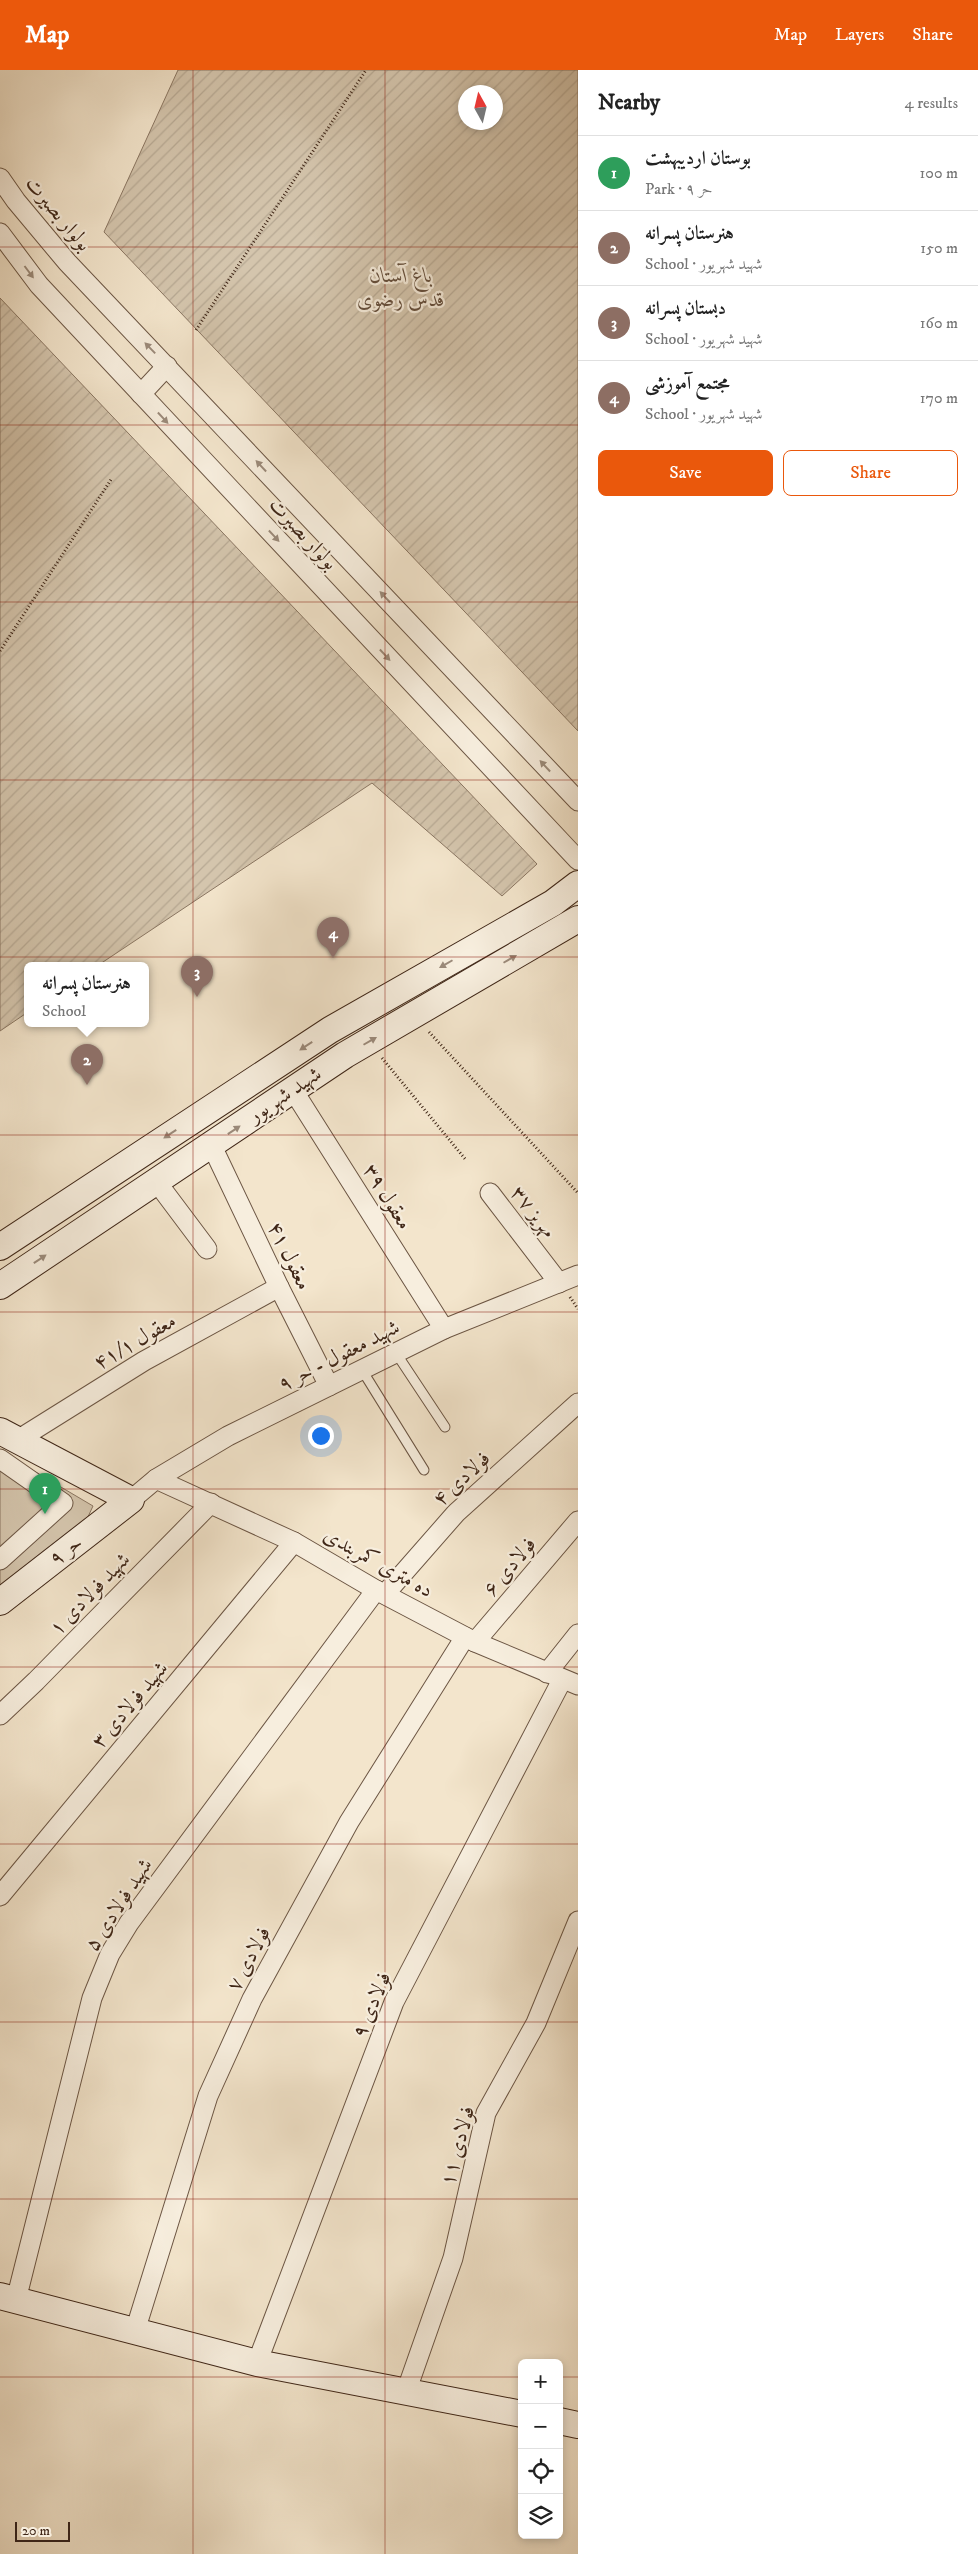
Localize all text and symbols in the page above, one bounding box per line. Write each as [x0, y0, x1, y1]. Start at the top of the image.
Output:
text: Map [25, 20, 69, 50]
text: Map [774, 24, 807, 46]
text: Layers [835, 24, 884, 46]
text: Share [912, 24, 953, 46]
north arrow [458, 85, 503, 130]
text: Nearby [598, 90, 660, 116]
text: 4 results [905, 93, 958, 113]
text: بوستان اردیبهشت [645, 147, 751, 170]
text: 1 [611, 163, 617, 183]
text: 100 m [920, 163, 958, 183]
street label: بولوار بصیرت [19, 171, 97, 257]
text: Park · حر ۹ [645, 179, 712, 199]
text: هنرستان پسرانه [645, 222, 734, 245]
text: 2 [610, 238, 618, 258]
text: 150 m [920, 238, 958, 258]
text: School · شهید شهریور [645, 254, 763, 274]
park label: باغ آستان قدس رضوی [357, 262, 445, 313]
one-way arrow [24, 265, 35, 278]
text: دبستان پسرانه [645, 297, 726, 320]
text: 3 [611, 313, 617, 333]
text: 160 m [920, 313, 958, 333]
text: School · شهید شهریور [645, 329, 763, 349]
one-way arrow [144, 342, 156, 354]
text: مجتمع آموزشی [645, 372, 729, 395]
text: 4 [609, 388, 619, 408]
text: 170 m [920, 388, 958, 408]
text: School · شهید شهریور [645, 404, 763, 424]
one-way arrow [157, 411, 169, 423]
button: Save [598, 450, 773, 496]
button: Share [783, 450, 958, 496]
one-way arrow [255, 460, 267, 472]
street label: بولوار بصیرت [263, 492, 343, 576]
one-way arrow [268, 530, 280, 542]
one-way arrow [379, 591, 391, 603]
one-way arrow [379, 648, 391, 660]
one-way arrow [539, 760, 551, 772]
pin: 4 [317, 917, 349, 958]
one-way arrow [503, 954, 516, 963]
pin: 3 [181, 956, 213, 997]
one-way arrow [440, 959, 453, 968]
popup [24, 962, 149, 1027]
text: هنرستان پسرانه [42, 972, 131, 995]
text: School [42, 1001, 86, 1021]
one-way arrow [363, 1036, 376, 1045]
one-way arrow [299, 1041, 313, 1050]
pin: 2 [71, 1044, 103, 1085]
street label: شهید شهریور [242, 1061, 327, 1130]
one-way arrow [227, 1125, 240, 1134]
one-way arrow [163, 1130, 177, 1139]
street label: معقول ۳۹ [357, 1159, 417, 1235]
street label: مهریز ۳۷ [505, 1181, 561, 1243]
street label: معقول ۴۱ [261, 1218, 317, 1294]
one-way arrow [33, 1254, 47, 1263]
street label: معقول ۴۱/۱ [89, 1308, 181, 1376]
street label: شهید معقول - حر ۹ [274, 1314, 404, 1398]
your location [308, 1423, 334, 1449]
street label: فولادی ۴ [428, 1446, 496, 1512]
pin: 1 [29, 1473, 61, 1514]
street label: ده متری کمربندی [319, 1522, 437, 1604]
street label: حر ۹ [44, 1530, 88, 1572]
street label: فولادی ۶ [478, 1532, 542, 1602]
street label: شهید فولادی ۱ [44, 1547, 136, 1641]
street label: شهید فولادی ۳ [86, 1656, 174, 1754]
street label: شهید فولادی ۵ [79, 1854, 159, 1956]
street label: فولادی ۷ [221, 1922, 277, 1996]
street label: فولادی ۹ [347, 1968, 397, 2042]
street label: فولادی ۱۱ [435, 2103, 481, 2189]
map controls [518, 2359, 563, 2539]
button: + [518, 2359, 563, 2404]
button: − [518, 2404, 563, 2449]
button: locate [518, 2449, 563, 2494]
button: layers [518, 2494, 563, 2539]
scale bar [15, 2519, 70, 2542]
text: 20 m [22, 2522, 50, 2540]

